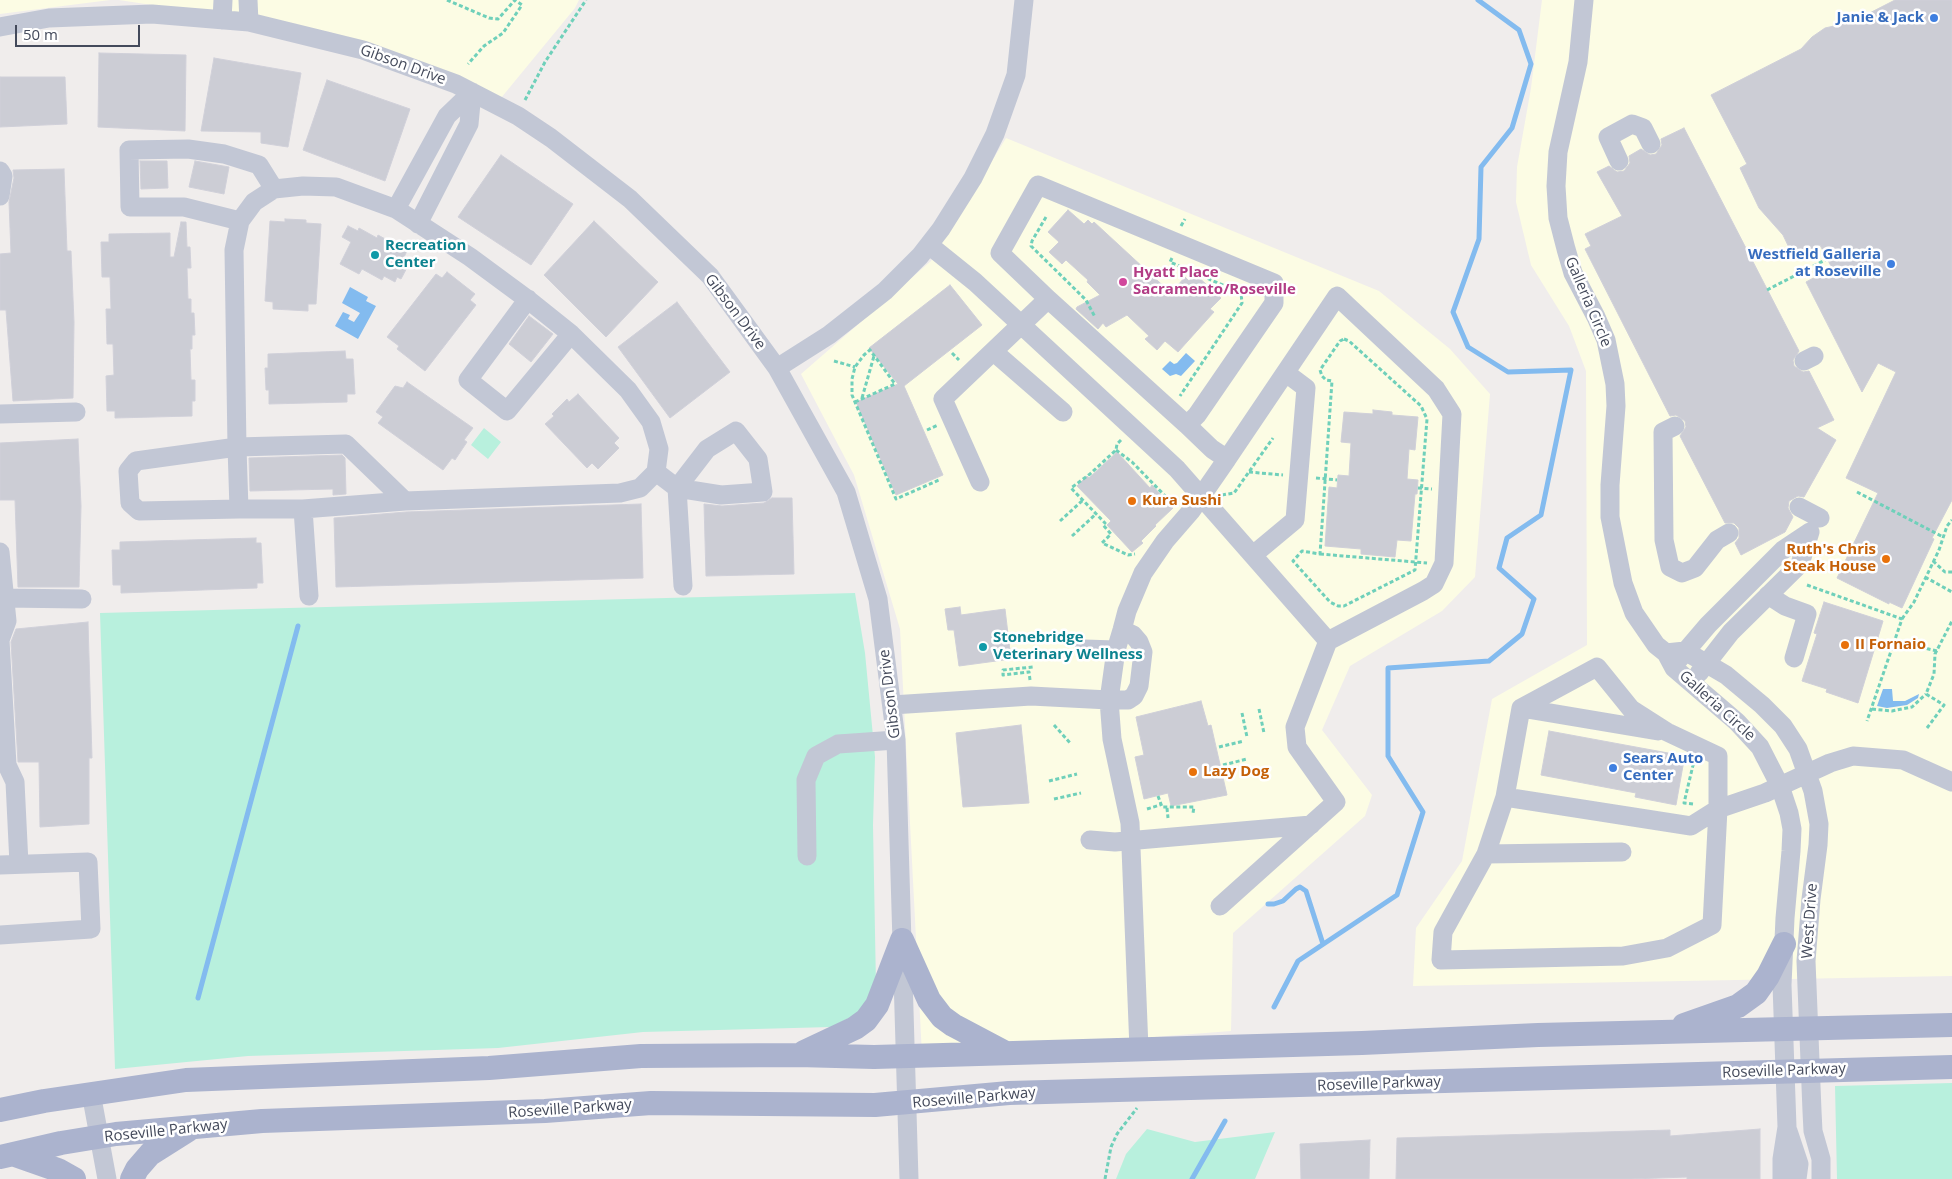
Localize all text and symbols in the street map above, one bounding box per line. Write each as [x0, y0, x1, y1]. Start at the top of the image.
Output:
place label: Janie & Jack [1837, 9, 1924, 27]
marker: Janie & Jack [1928, 12, 1940, 24]
scale bar [18, 15, 142, 47]
text: 50 m [23, 24, 58, 44]
street label: Gibson Drive [358, 41, 448, 89]
place label: Recreation Center [385, 237, 466, 272]
place label: Westfield Galleria at Roseville [1748, 246, 1881, 281]
marker: Recreation Center [369, 249, 381, 261]
street label: Galleria Circle [1561, 254, 1615, 350]
marker: Westfield Galleria at Roseville [1885, 258, 1897, 270]
place label: Hyatt Place Sacramento/Roseville [1133, 264, 1296, 299]
street label: Gibson Drive [701, 271, 769, 353]
marker: Hyatt Place Sacramento/Roseville [1117, 276, 1129, 288]
place label: Kura Sushi [1142, 492, 1222, 510]
marker: Kura Sushi [1126, 495, 1138, 507]
place label: Ruth's Chris Steak House [1783, 541, 1876, 576]
marker: Ruth's Chris Steak House [1880, 553, 1892, 565]
place label: Stonebridge Veterinary Wellness [993, 629, 1143, 664]
place label: II Fornaio [1855, 636, 1926, 654]
marker: II Fornaio [1839, 639, 1851, 651]
marker: Stonebridge Veterinary Wellness [977, 641, 989, 653]
street label: Gibson Drive [876, 648, 904, 740]
street label: Galleria Circle [1675, 667, 1759, 745]
place label: Sears Auto Center [1623, 750, 1703, 785]
marker: Sears Auto Center [1607, 762, 1619, 774]
place label: Lazy Dog [1203, 763, 1269, 781]
marker: Lazy Dog [1187, 766, 1199, 778]
street label: West Drive [1798, 883, 1822, 959]
street label: Roseville Parkway [1722, 1060, 1846, 1082]
street label: Roseville Parkway [1317, 1073, 1441, 1095]
street label: Roseville Parkway [912, 1084, 1036, 1112]
street label: Roseville Parkway [508, 1096, 632, 1122]
street label: Roseville Parkway [103, 1116, 229, 1146]

